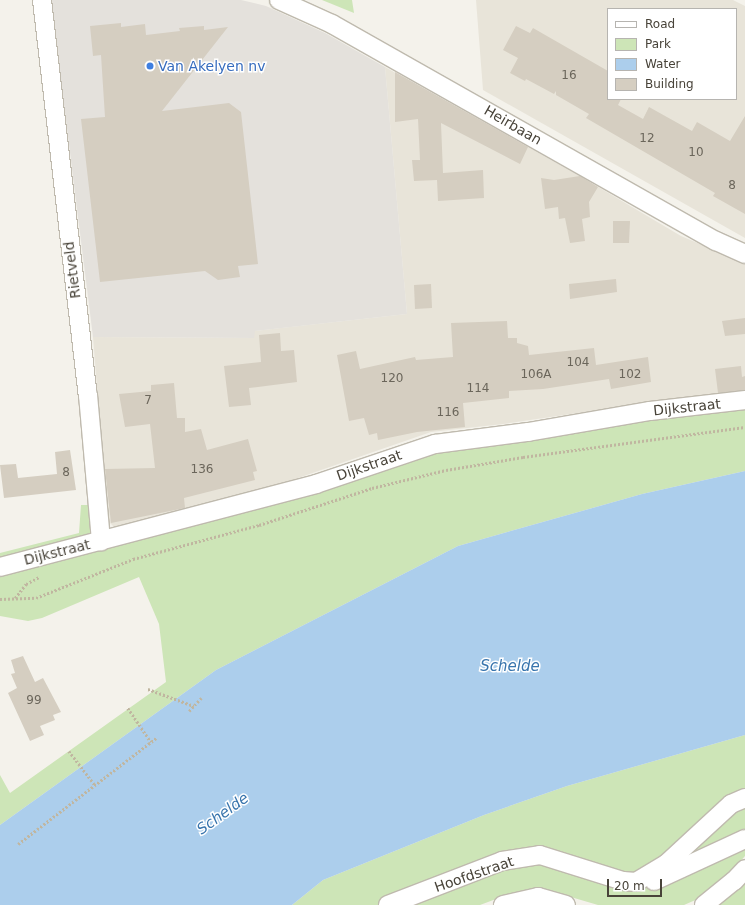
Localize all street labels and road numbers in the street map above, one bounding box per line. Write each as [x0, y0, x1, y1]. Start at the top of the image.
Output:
street label: Heirbaan [481, 102, 545, 148]
street label: Rietveld [60, 240, 84, 300]
street label: Dijkstraat [652, 395, 722, 419]
street label: Dijkstraat [334, 446, 404, 484]
street label: Dijkstraat [22, 536, 92, 568]
street label: Hoofdstraat [432, 853, 516, 895]

